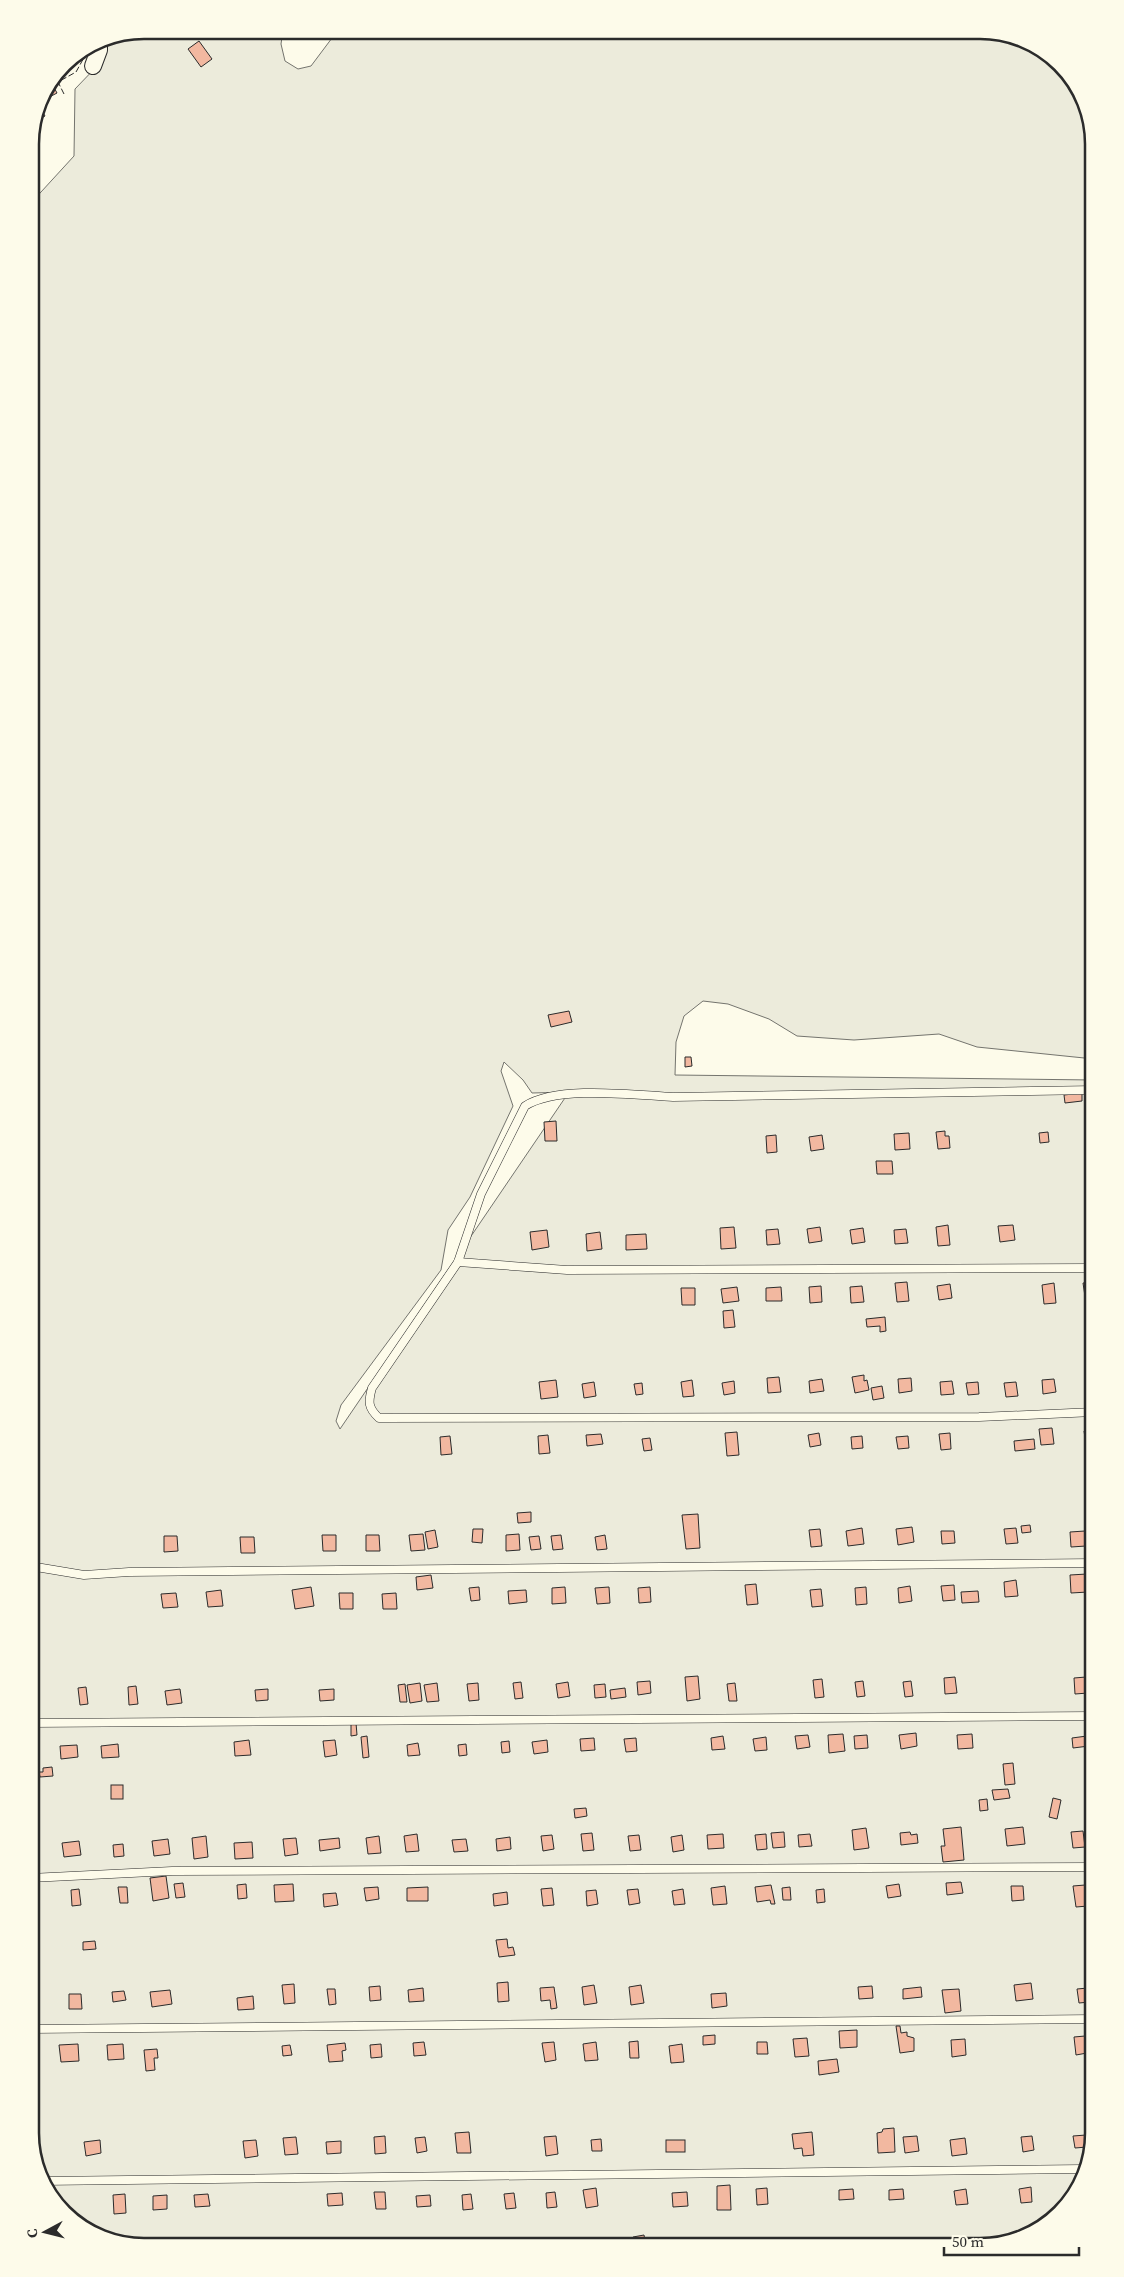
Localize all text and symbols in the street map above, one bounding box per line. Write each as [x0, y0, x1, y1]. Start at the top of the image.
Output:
north arrow [20, 2207, 70, 2257]
scale bar [944, 2224, 1079, 2256]
text: С [22, 2228, 43, 2239]
text: 50 m [952, 2231, 984, 2252]

